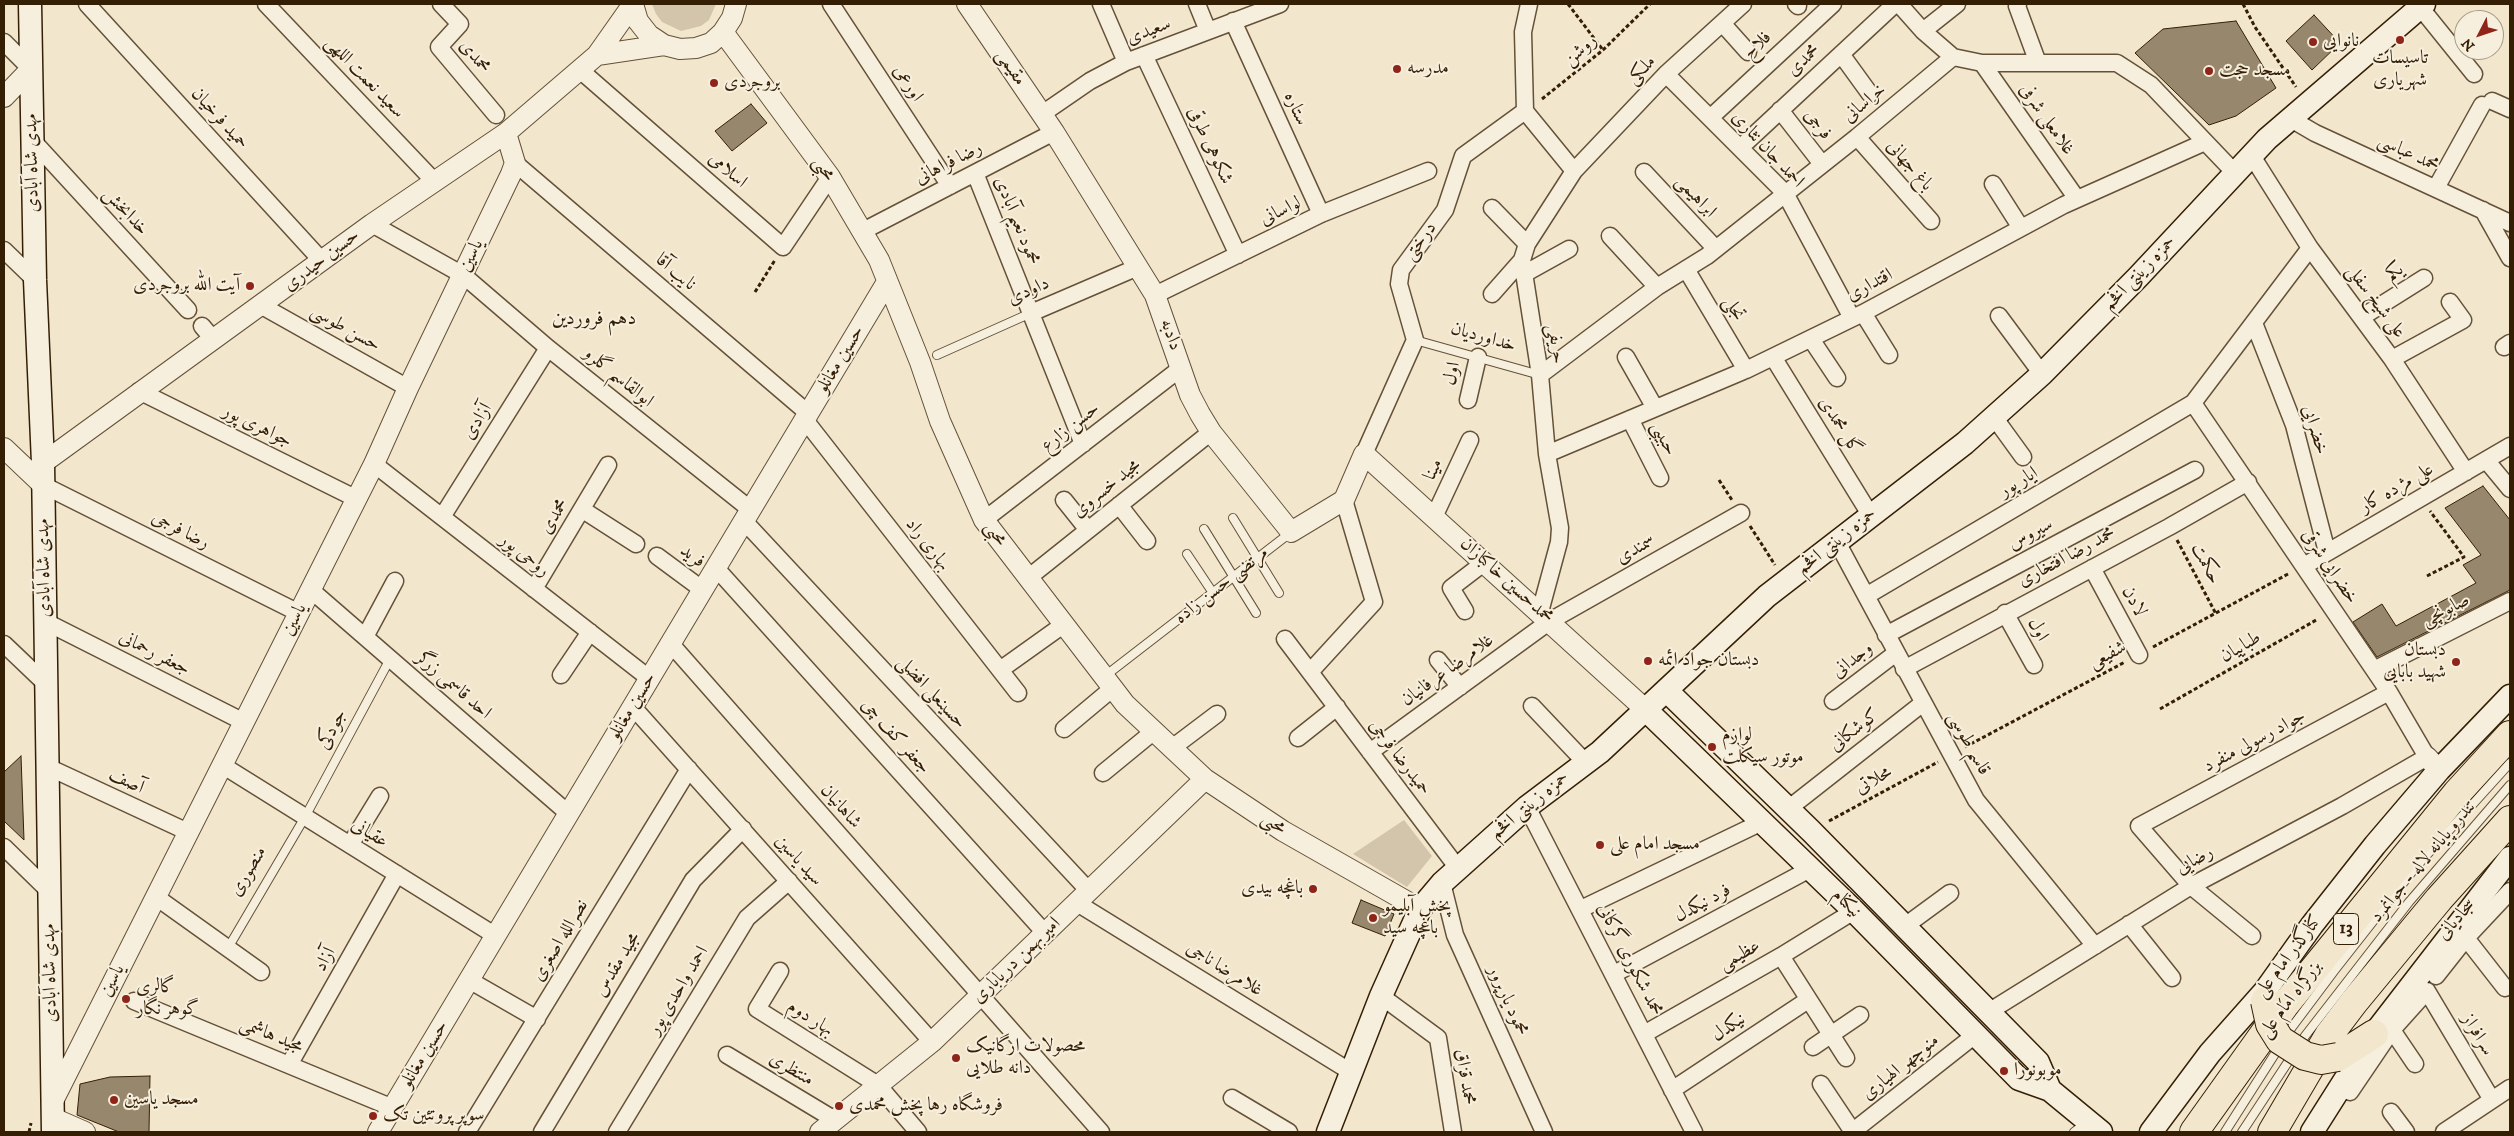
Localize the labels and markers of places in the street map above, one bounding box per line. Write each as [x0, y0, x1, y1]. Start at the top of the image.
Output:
place label: نانوایی [2323, 31, 2359, 53]
marker: تاسیسات شهریاری [2394, 34, 2406, 46]
marker: نانوایی [2307, 36, 2319, 48]
place label: تاسیسات شهریاری [2372, 48, 2428, 92]
place label: مدرسه [1407, 58, 1449, 80]
place label: مسجد حجت [2219, 60, 2291, 82]
marker: مدرسه [1391, 63, 1403, 75]
marker: مسجد حجت [2203, 65, 2215, 77]
place label: بروجردی [724, 72, 780, 94]
marker: بروجردی [708, 77, 720, 89]
place label: آیت الله بروجردی [133, 275, 240, 297]
marker: آیت الله بروجردی [244, 280, 256, 292]
place label: دبستان شهید بابایی [2383, 640, 2446, 684]
place label: دبستان جواد ائمه [1658, 650, 1759, 672]
marker: دبستان جواد ائمه [1642, 655, 1654, 667]
marker: دبستان شهید بابایی [2450, 656, 2462, 668]
place label: لوازم موتور سیکلت [1722, 725, 1804, 769]
marker: لوازم موتور سیکلت [1706, 741, 1718, 753]
place label: مسجد امام علی [1610, 834, 1700, 856]
marker: مسجد امام علی [1594, 839, 1606, 851]
place label: باغچه بیدی [1241, 878, 1303, 900]
marker: باغچه بیدی [1307, 883, 1319, 895]
place label: پخش آبلیمو باغچه سید [1383, 896, 1451, 940]
marker: پخش آبلیمو باغچه سید [1367, 912, 1379, 924]
place label: گالری گوهر نگار [136, 977, 199, 1021]
marker: گالری گوهر نگار [120, 993, 132, 1005]
place label: محصولات ارگانیک دانه طلایی [966, 1036, 1085, 1080]
marker: محصولات ارگانیک دانه طلایی [950, 1052, 962, 1064]
place label: موبونورا [2014, 1060, 2062, 1082]
marker: موبونورا [1998, 1065, 2010, 1077]
place label: مسجد یاسین [124, 1089, 199, 1111]
marker: مسجد یاسین [108, 1094, 120, 1106]
place label: فروشگاه رها پخش محمدی [849, 1095, 1003, 1117]
marker: فروشگاه رها پخش محمدی [833, 1100, 845, 1112]
place label: سوپر پروتئین تک [383, 1105, 485, 1127]
marker: سوپر پروتئین تک [367, 1110, 379, 1122]

